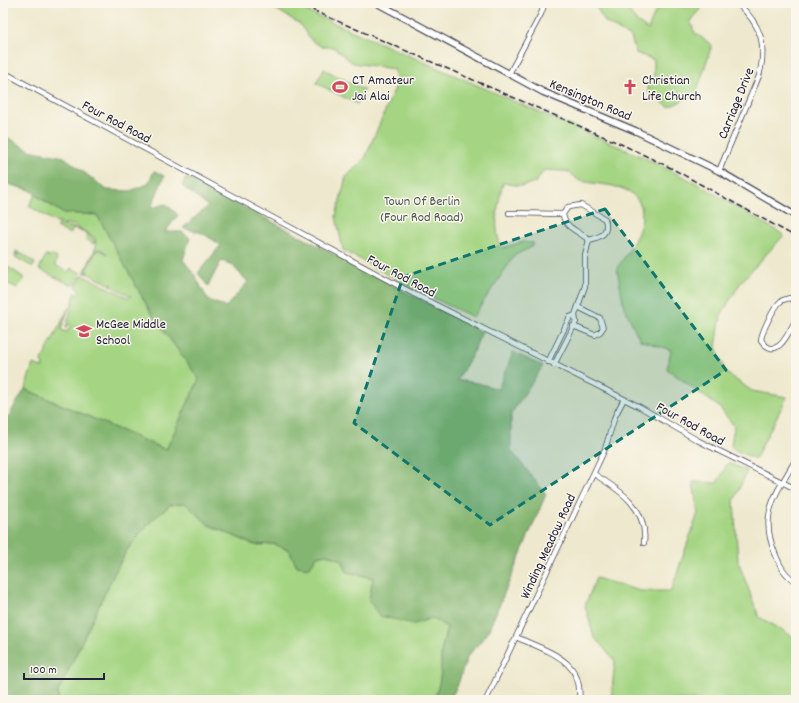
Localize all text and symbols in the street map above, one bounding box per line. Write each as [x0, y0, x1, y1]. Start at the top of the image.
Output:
street label: Carriage Drive [713, 65, 760, 142]
place label: CT Amateur Jai Alai [352, 71, 415, 107]
place label: Christian Life Church [642, 71, 701, 107]
street label: Kensington Road [546, 75, 634, 127]
sports icon: CT Amateur Jai Alai [331, 78, 349, 96]
church icon: Christian Life Church [621, 78, 639, 96]
street label: Four Rod Road [78, 96, 154, 149]
park label: Town Of Berlin (Four Rod Road) [381, 192, 464, 228]
street label: Four Rod Road [363, 250, 439, 303]
place label: McGee Middle School [96, 315, 166, 351]
school or university icon: McGee Middle School [75, 322, 93, 340]
street label: Four Rod Road [652, 398, 728, 452]
street label: Winding Meadow Road [516, 491, 582, 603]
scale bar [24, 655, 104, 681]
text: 100 m [30, 662, 57, 679]

